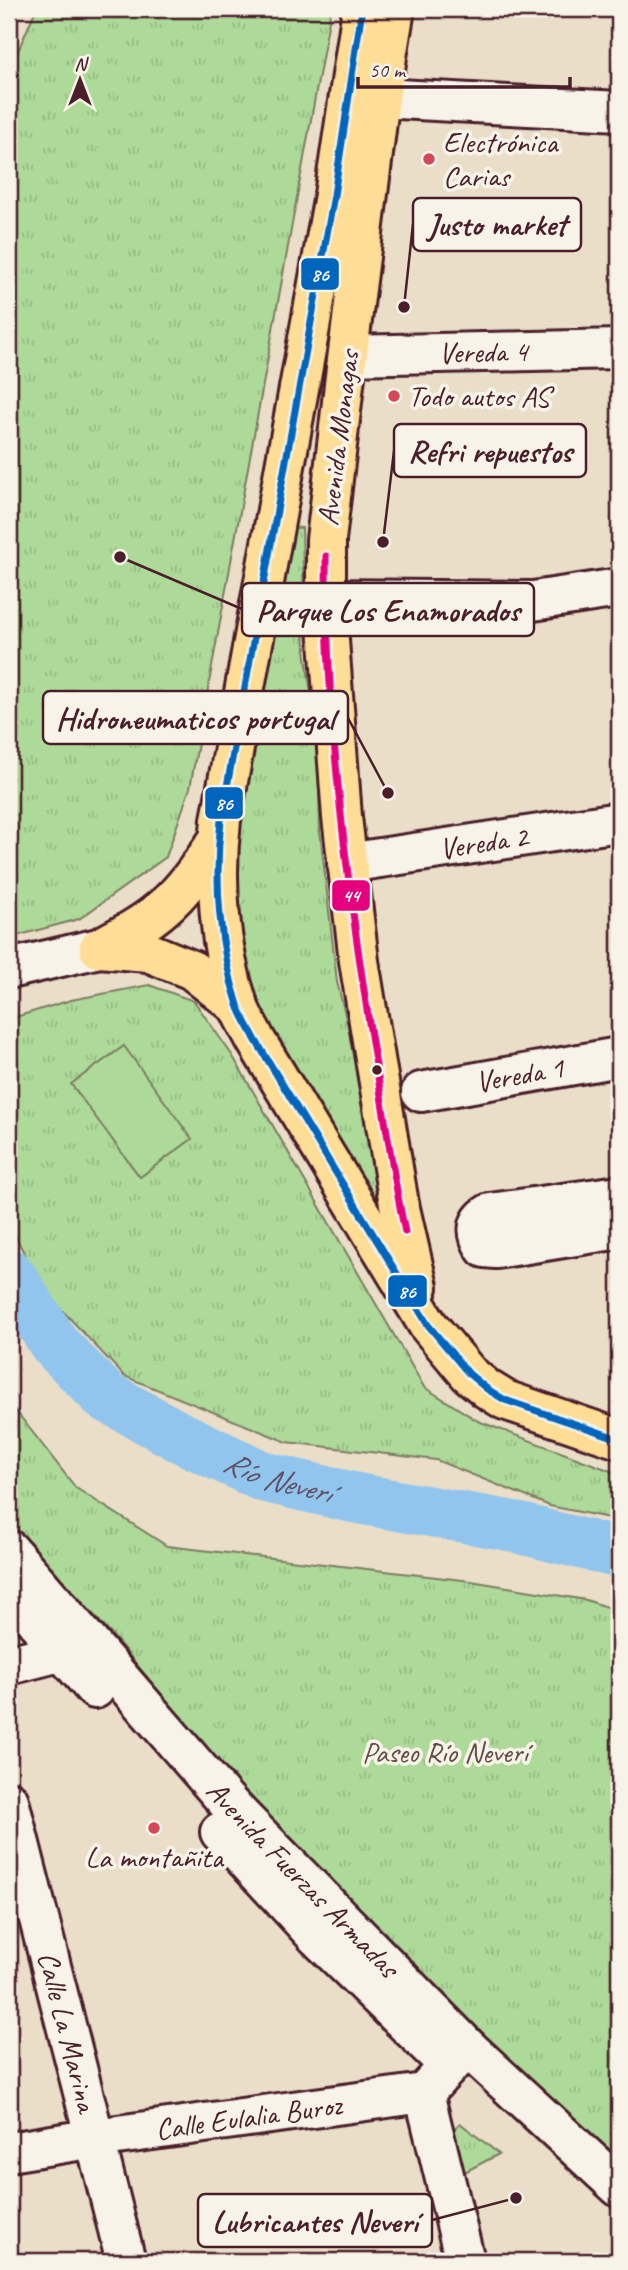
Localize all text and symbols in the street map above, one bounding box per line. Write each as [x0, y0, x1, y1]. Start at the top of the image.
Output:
north arrow [46, 46, 116, 116]
scale bar [358, 46, 570, 90]
text: N [74, 52, 89, 76]
text: 50 m [369, 57, 407, 83]
place label: Electrónica Carias [443, 123, 559, 195]
marker: Electrónica Carias [421, 151, 437, 167]
callout: Justo market [413, 198, 581, 251]
text: Justo market [426, 204, 571, 245]
line badge: 86 [300, 257, 340, 291]
text: 86 [311, 263, 331, 287]
street label: Vereda 4 [438, 332, 530, 372]
street label: Avenida Monagas [308, 346, 368, 528]
place label: Todo autos AS [408, 377, 555, 415]
marker: Todo autos AS [386, 388, 402, 404]
callout: Refri repuestos [394, 424, 586, 477]
text: Refri repuestos [408, 431, 575, 472]
callout: Parque Los Enamorados [242, 583, 534, 636]
text: Parque Los Enamorados [256, 590, 524, 631]
callout: Hidroneumaticos portugal [43, 691, 348, 744]
text: Hidroneumaticos portugal [56, 698, 340, 739]
line badge: 86 [204, 786, 244, 820]
text: 86 [215, 792, 235, 816]
street label: Vereda 2 [437, 817, 533, 868]
line badge: 44 [331, 879, 371, 912]
text: 44 [342, 884, 362, 908]
street label: Vereda 1 [472, 1048, 568, 1101]
unlabelled marker [370, 1063, 384, 1077]
line badge: 86 [387, 1274, 428, 1308]
text: 86 [398, 1280, 418, 1304]
water label: Río Neverí [218, 1441, 346, 1515]
park label: Paseo Río Neverí [362, 1733, 534, 1771]
street label: Avenida Fuerzas Armadas [198, 1772, 409, 1987]
marker: La montañita [146, 1820, 162, 1836]
place label: La montañita [85, 1838, 225, 1876]
street label: Calle La Marina [29, 1948, 107, 2118]
street label: Calle Eulalia Buroz [153, 2085, 345, 2149]
callout: Lubricantes Neverí [198, 2194, 432, 2247]
text: Lubricantes Neverí [212, 2201, 424, 2242]

